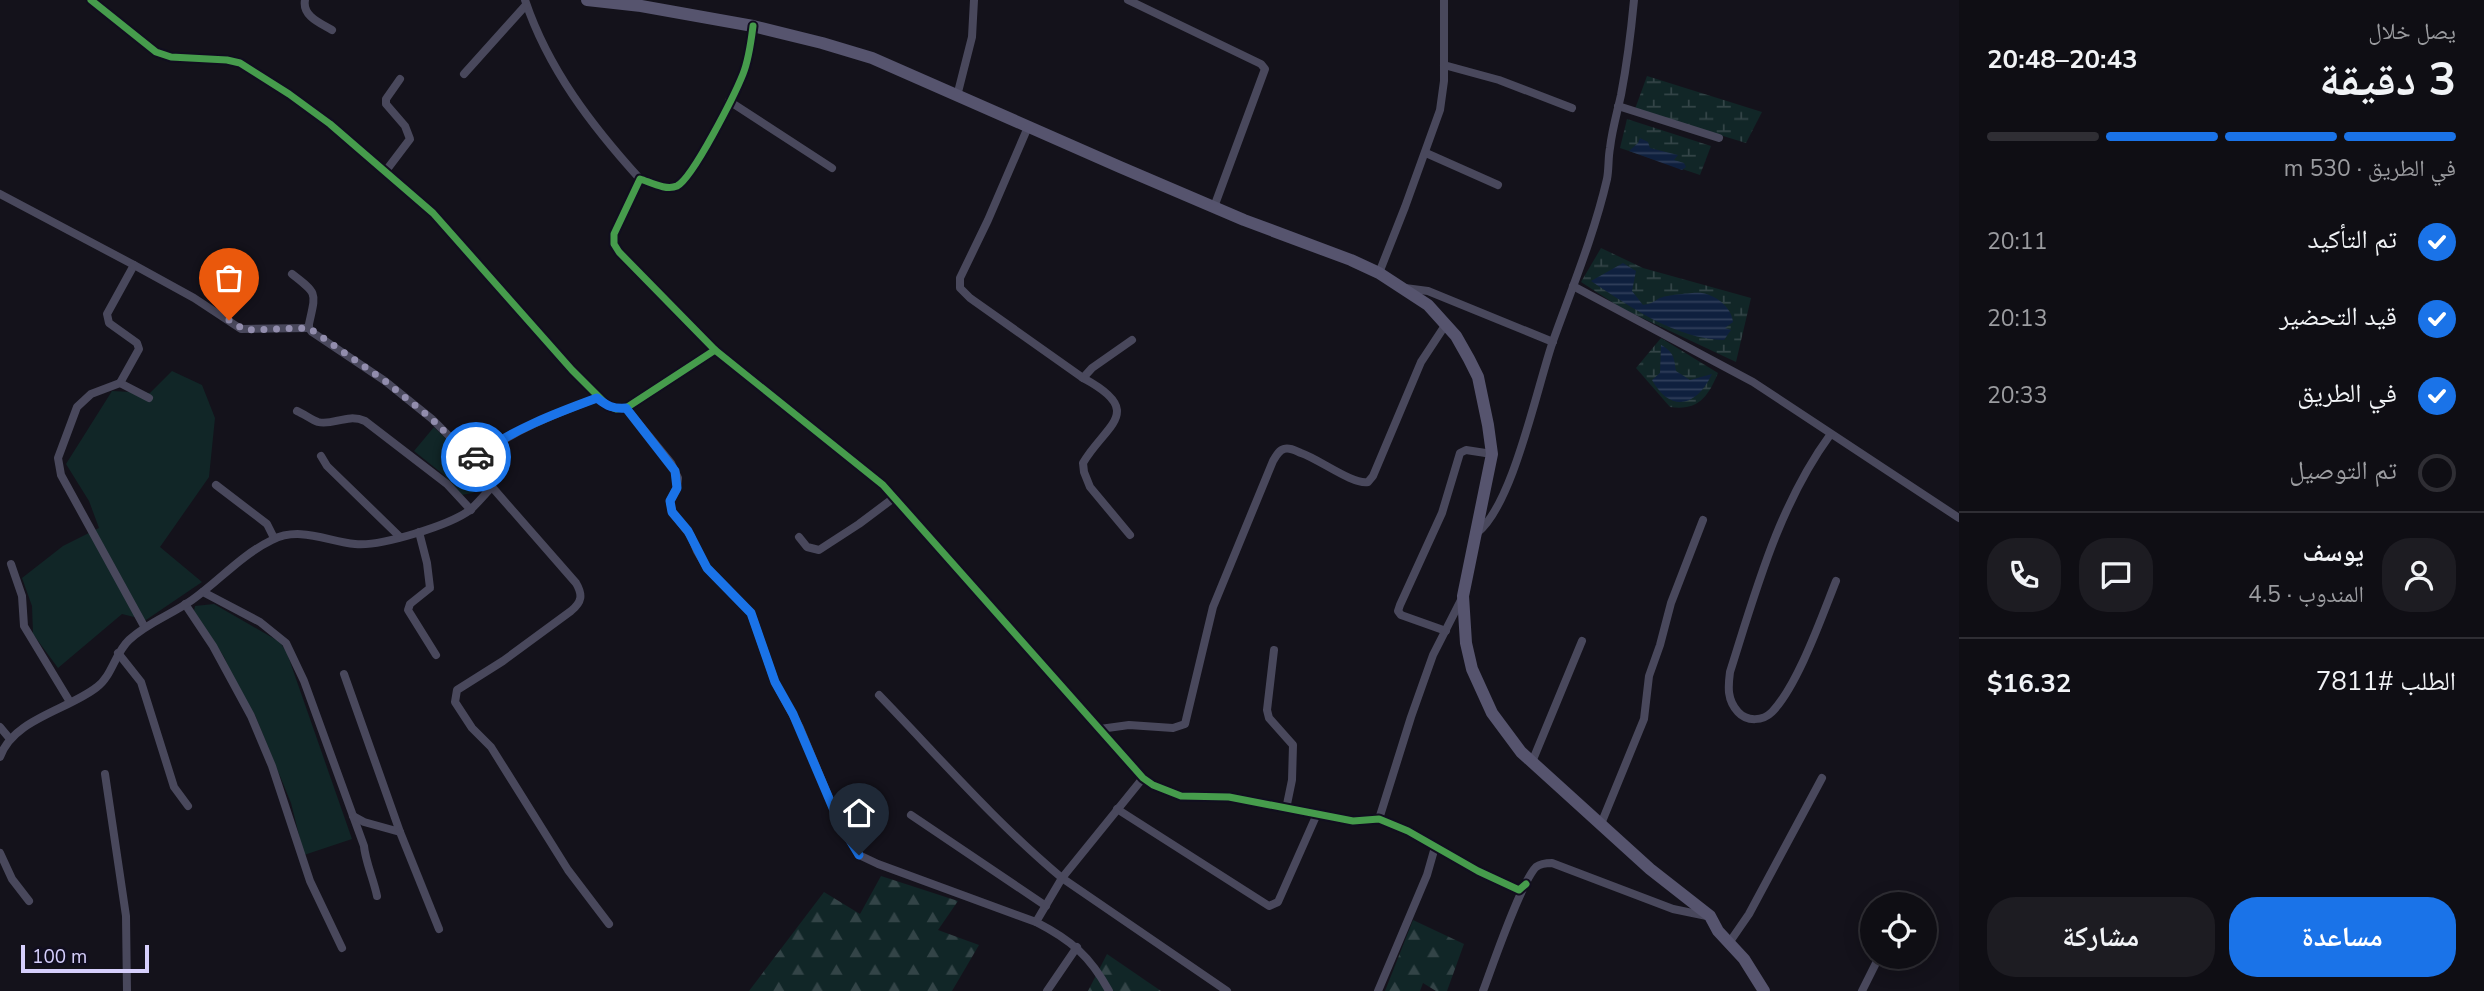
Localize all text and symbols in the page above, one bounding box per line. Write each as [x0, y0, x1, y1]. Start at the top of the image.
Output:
text: يصل خلال [2368, 16, 2456, 47]
text: 20:43–20:48 [1987, 42, 2138, 77]
text: 3 دقيقة [2319, 48, 2456, 111]
text: في الطريق · 530 m [2284, 153, 2456, 184]
text: تم التأكيد [2308, 222, 2397, 257]
icon: check [2418, 223, 2456, 261]
text: 20:11 [1987, 226, 2047, 257]
pin [199, 248, 259, 320]
icon: bag [210, 259, 248, 297]
text: قيد التحضير [2279, 299, 2397, 334]
icon: check [2418, 300, 2456, 338]
text: 20:13 [1987, 303, 2047, 334]
text: في الطريق [2297, 376, 2397, 411]
icon: check [2418, 377, 2456, 415]
text: 20:33 [1987, 380, 2047, 411]
courier [441, 422, 511, 492]
icon: car [457, 438, 495, 476]
text: تم التوصيل [2289, 453, 2397, 488]
text: يوسف [2303, 535, 2364, 570]
button: phone [1987, 538, 2061, 612]
button: chat [2079, 538, 2153, 612]
button: person [2382, 538, 2456, 612]
text: المندوب · 4.5 [2248, 579, 2364, 610]
text: الطلب #7811 [2316, 664, 2456, 699]
text: $16.32 [1987, 666, 2071, 701]
pin [829, 783, 889, 855]
icon: home [840, 794, 878, 832]
map controls [1860, 892, 1937, 969]
button: locate [1860, 892, 1937, 969]
button: مشاركة [1987, 897, 2215, 977]
button: مساعدة [2229, 897, 2456, 977]
scale bar [21, 942, 149, 974]
text: 100 m [32, 944, 87, 970]

